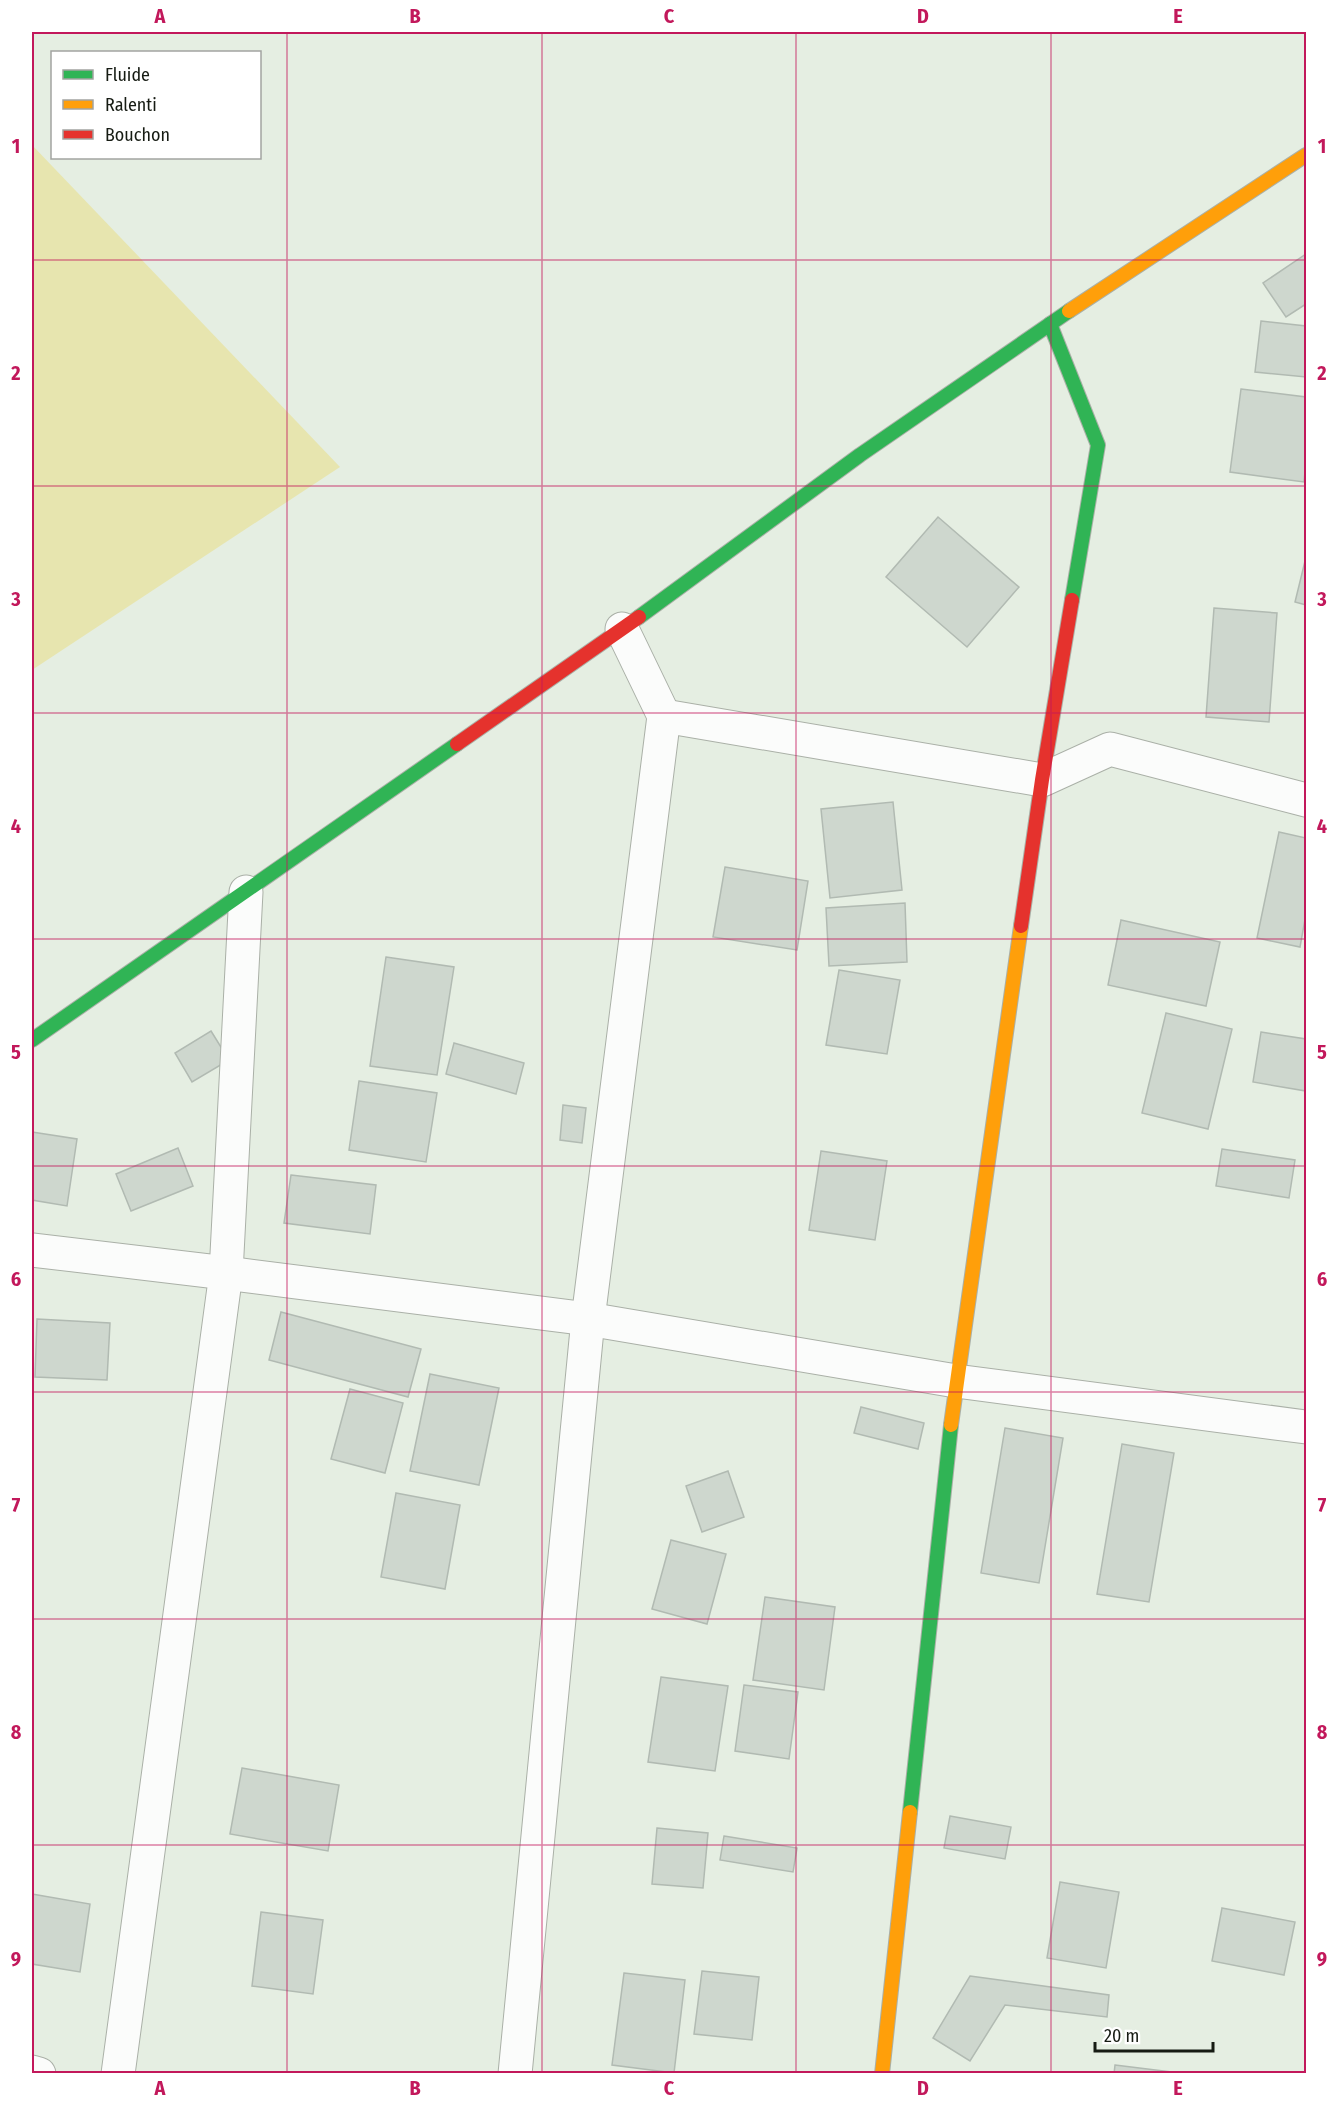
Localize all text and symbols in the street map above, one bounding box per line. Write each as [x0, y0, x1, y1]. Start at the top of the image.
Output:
text: A [154, 4, 167, 28]
text: B [409, 4, 421, 28]
text: C [664, 4, 675, 28]
text: D [917, 4, 929, 28]
text: E [1173, 4, 1183, 28]
legend [51, 51, 261, 159]
text: Fluide [105, 64, 150, 86]
text: Ralenti [105, 94, 157, 116]
text: Bouchon [105, 124, 170, 146]
text: 1 [12, 134, 20, 158]
text: 1 [1318, 134, 1326, 158]
text: 2 [10, 361, 21, 385]
text: 2 [1316, 361, 1327, 385]
text: 3 [10, 587, 21, 611]
text: 3 [1316, 587, 1327, 611]
text: 4 [11, 814, 21, 838]
text: 4 [1317, 814, 1327, 838]
text: 5 [11, 1040, 21, 1064]
text: 5 [1317, 1040, 1327, 1064]
text: 6 [11, 1267, 21, 1291]
text: 6 [1317, 1267, 1327, 1291]
text: 7 [12, 1493, 21, 1517]
text: 7 [1318, 1493, 1327, 1517]
text: 8 [11, 1720, 22, 1744]
text: 8 [1317, 1720, 1328, 1744]
text: 9 [11, 1947, 21, 1971]
text: 9 [1317, 1947, 1327, 1971]
scale bar [1095, 2015, 1214, 2053]
text: 20 m [1104, 2025, 1139, 2047]
text: A [154, 2076, 167, 2100]
text: B [409, 2076, 421, 2100]
text: C [664, 2076, 675, 2100]
text: D [917, 2076, 929, 2100]
text: E [1173, 2076, 1183, 2100]

